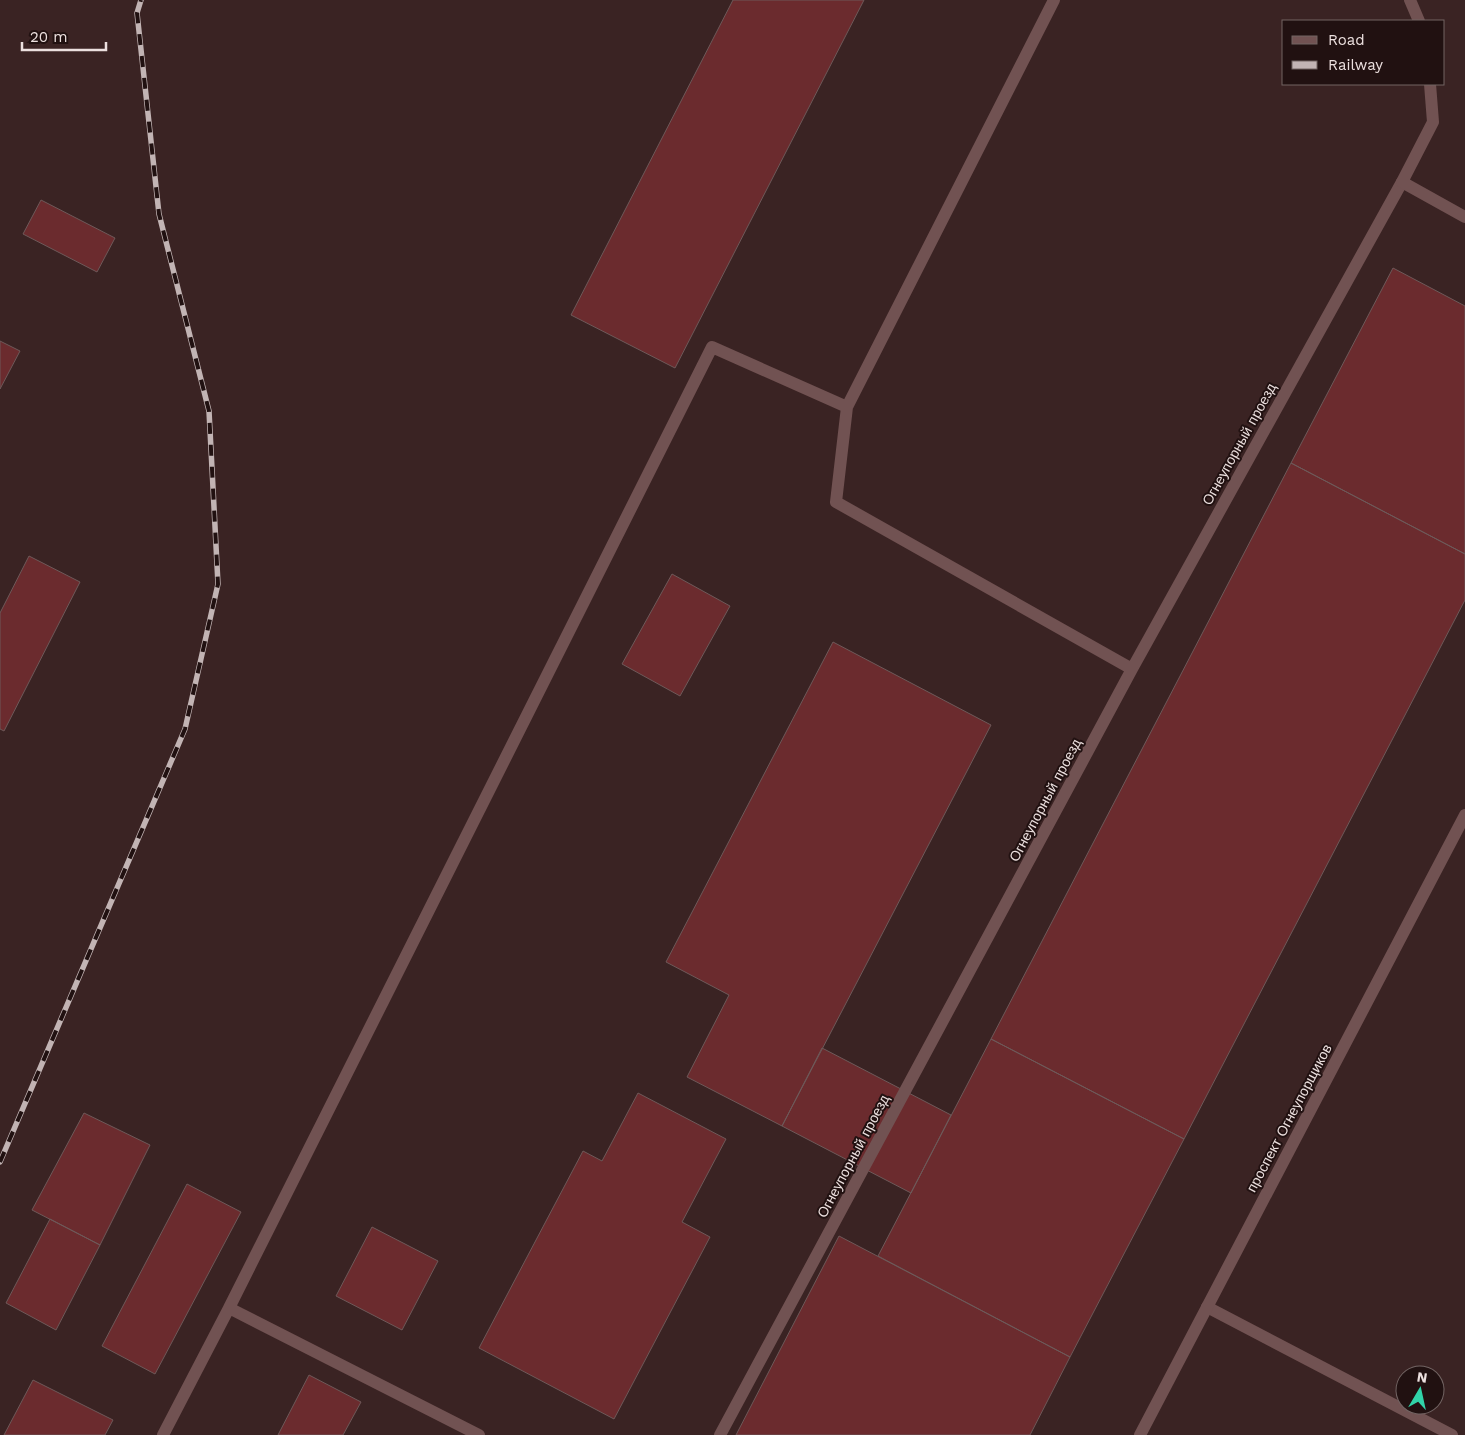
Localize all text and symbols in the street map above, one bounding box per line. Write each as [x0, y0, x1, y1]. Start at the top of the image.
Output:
scale bar [22, 20, 106, 52]
legend [1282, 20, 1445, 85]
text: 20 m [30, 28, 68, 46]
text: Road [1328, 31, 1365, 49]
text: Railway [1328, 56, 1383, 74]
street label: Огнеупорный проезд [1199, 380, 1279, 508]
street label: Огнеупорный проезд [1006, 736, 1084, 864]
street label: проспект Огнеупорщиков [1243, 1041, 1335, 1195]
street label: Огнеупорный проезд [814, 1092, 892, 1220]
north arrow [1395, 1365, 1445, 1415]
text: N [1416, 1368, 1428, 1386]

